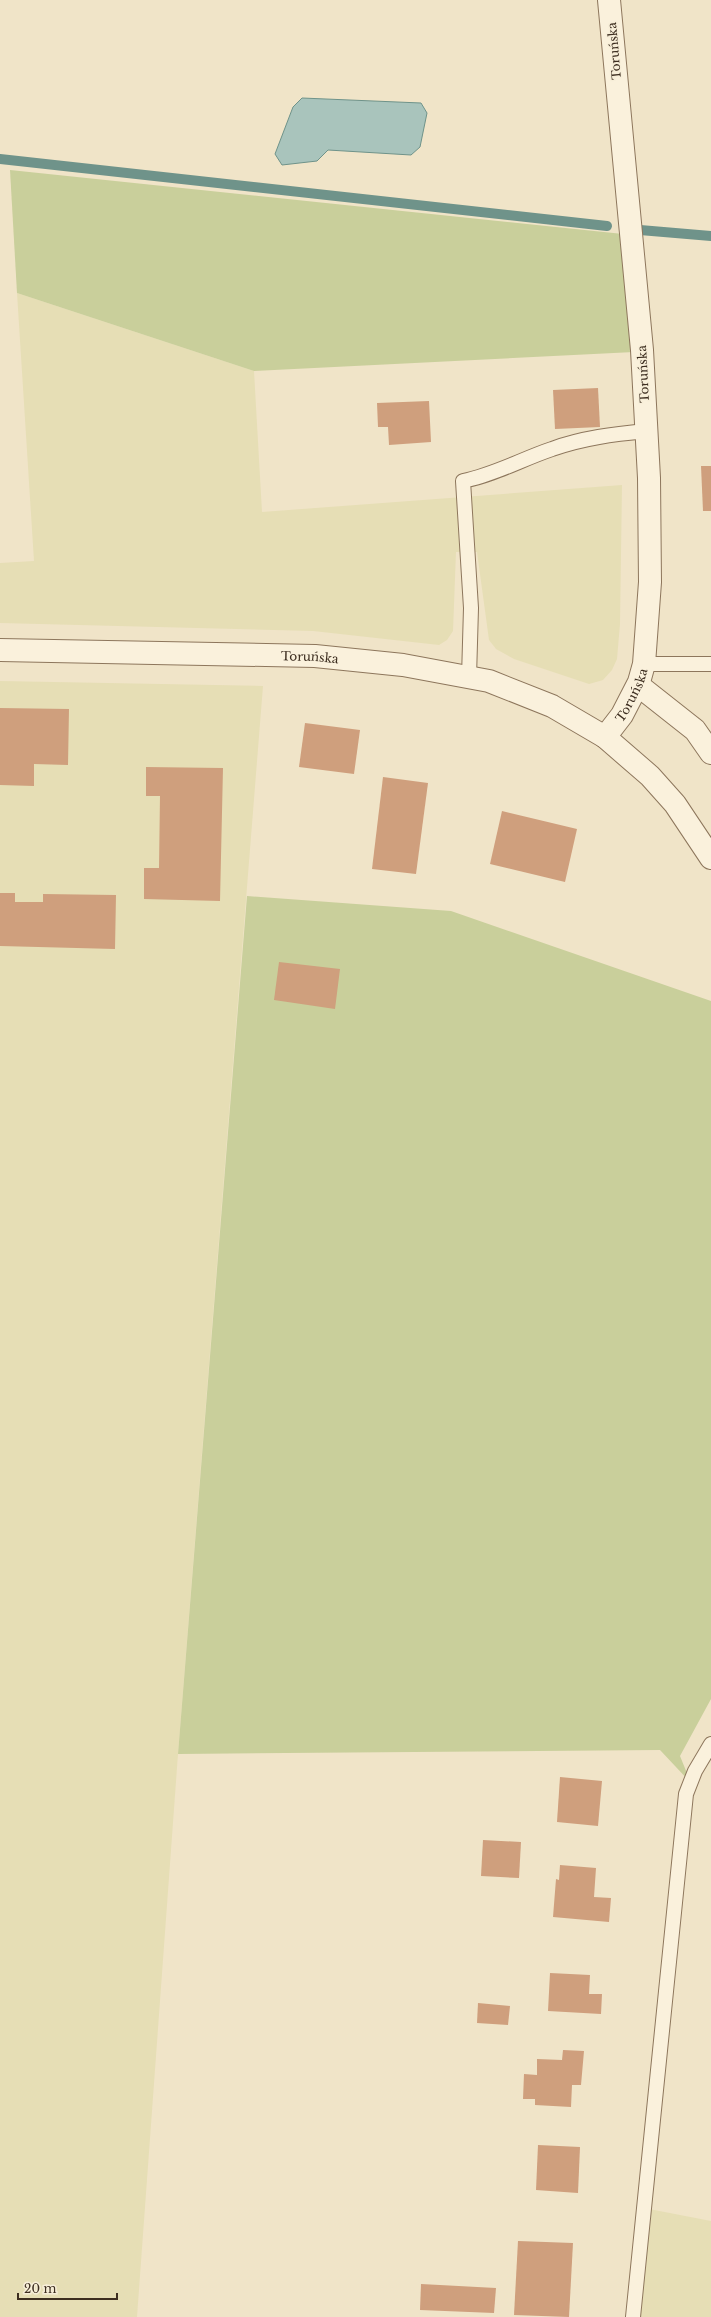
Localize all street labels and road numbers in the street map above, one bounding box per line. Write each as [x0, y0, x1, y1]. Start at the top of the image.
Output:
street label: Toruńska [604, 21, 624, 80]
street label: Toruńska [634, 344, 652, 403]
street label: Toruńska [281, 648, 340, 666]
street label: Toruńska [612, 666, 650, 725]

